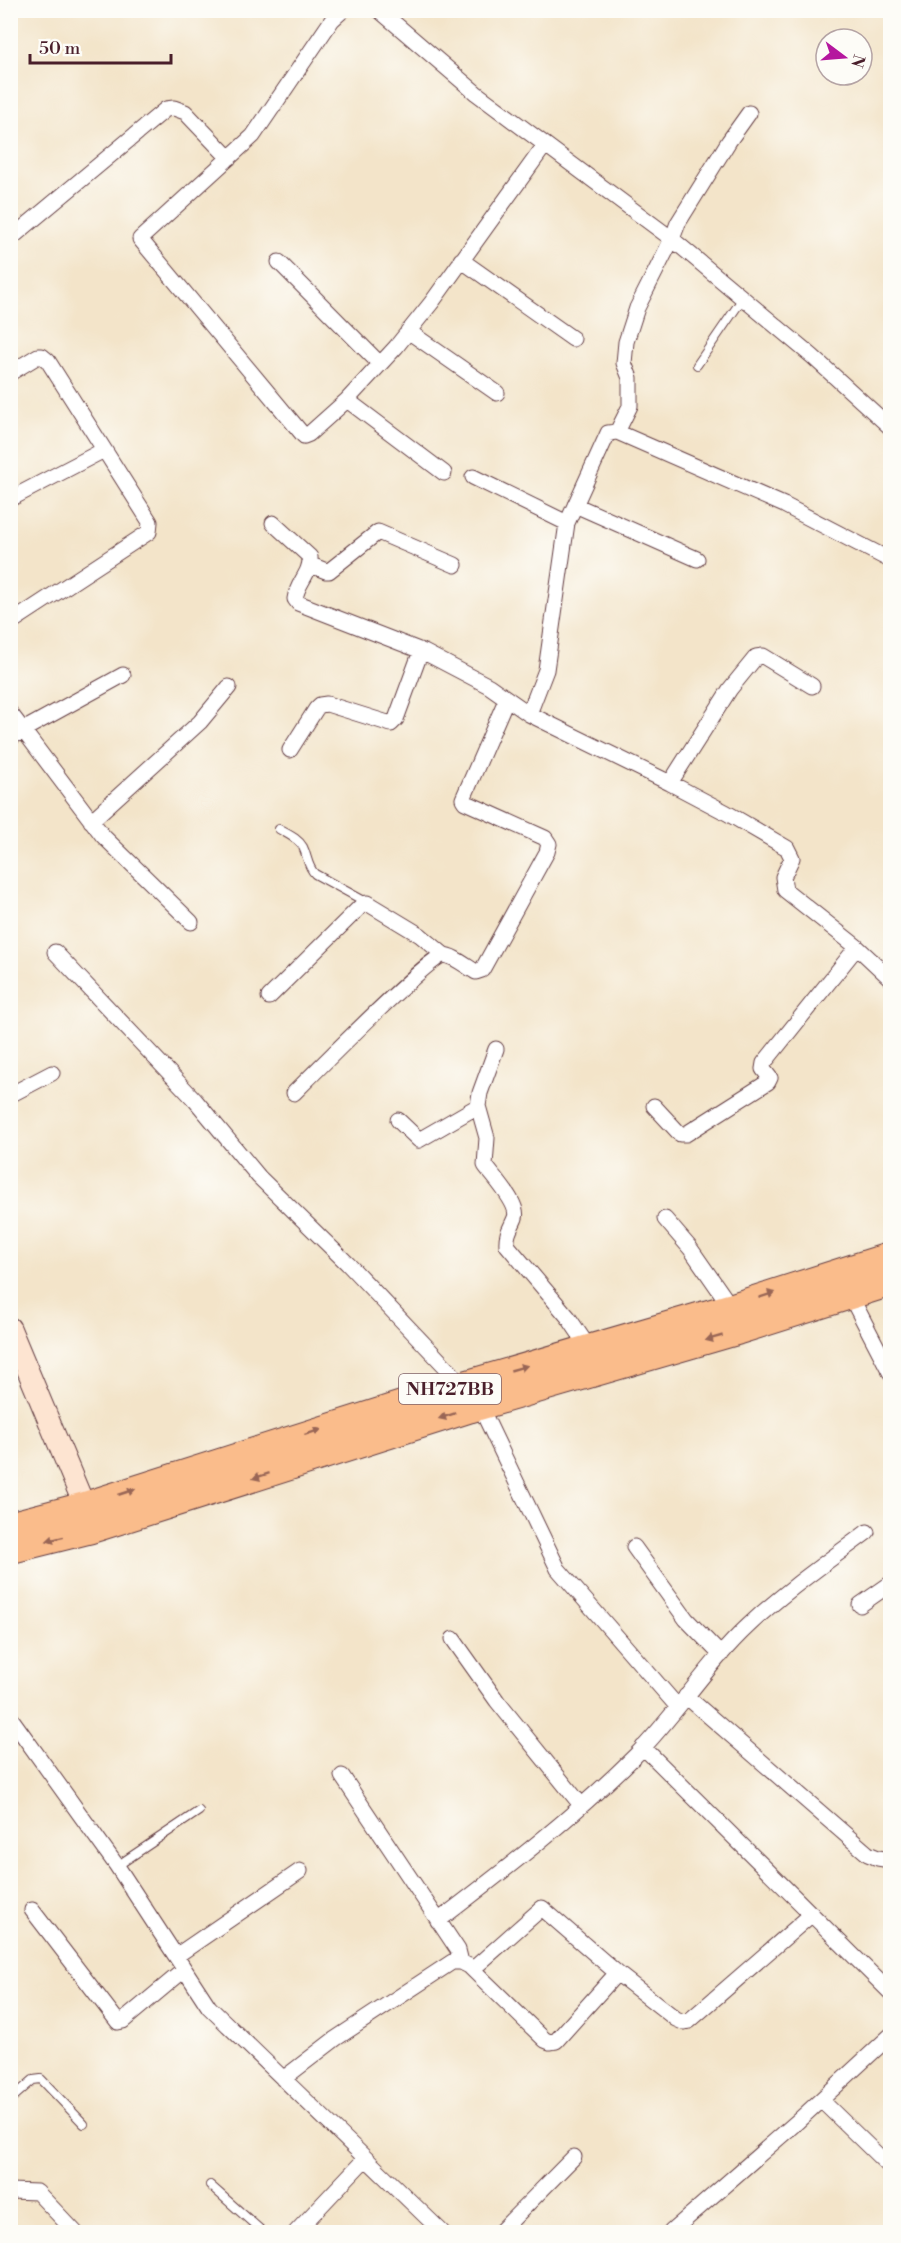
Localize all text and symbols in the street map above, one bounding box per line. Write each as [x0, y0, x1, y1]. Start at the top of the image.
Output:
scale bar [30, 27, 171, 65]
north arrow [814, 27, 874, 87]
text: 50 m [39, 37, 81, 60]
text: N [846, 52, 869, 70]
one-way arrow [758, 1290, 776, 1299]
one-way arrow [705, 1334, 723, 1343]
one-way arrow [511, 1363, 529, 1372]
road number: NH727BB [399, 1374, 501, 1404]
one-way arrow [438, 1412, 456, 1421]
one-way arrow [304, 1427, 322, 1437]
one-way arrow [252, 1471, 270, 1481]
one-way arrow [118, 1487, 136, 1496]
one-way arrow [45, 1535, 64, 1545]

